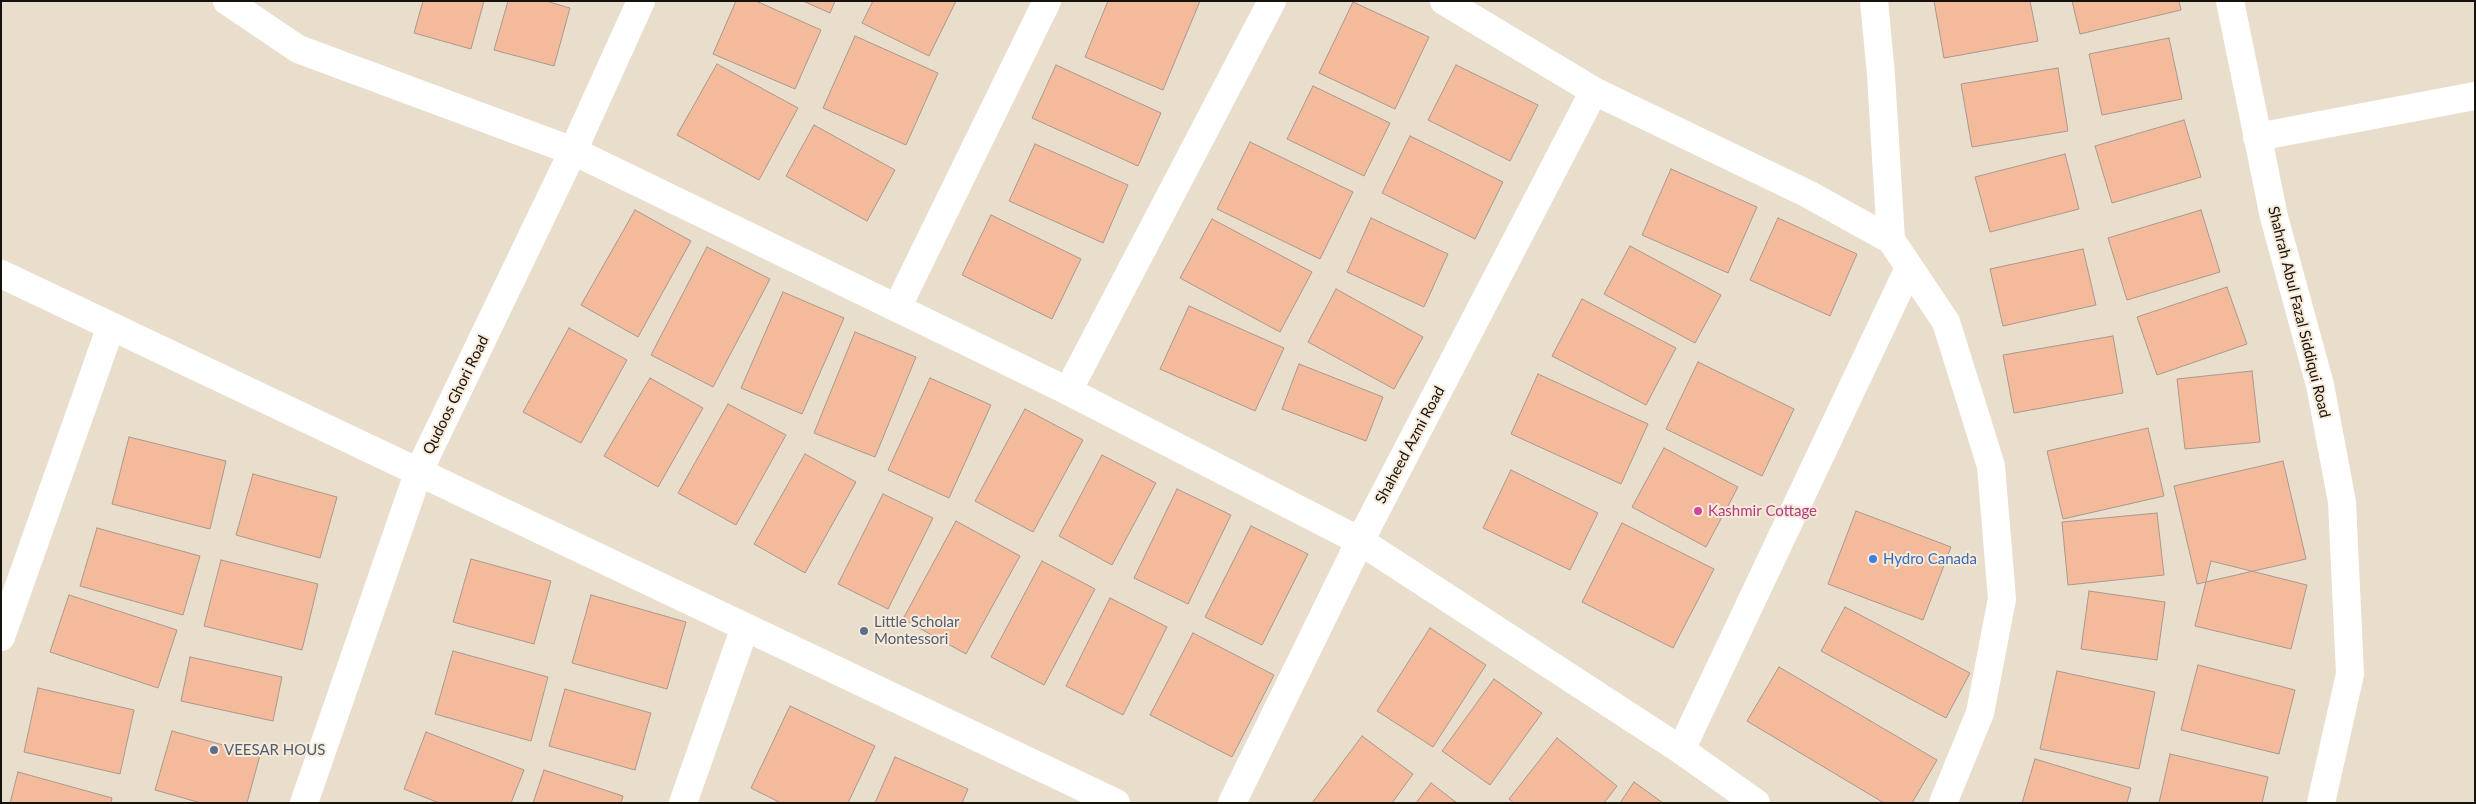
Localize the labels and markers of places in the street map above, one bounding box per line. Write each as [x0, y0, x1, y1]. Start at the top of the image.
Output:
place label: Kashmir Cottage [1708, 502, 1817, 520]
marker: Kashmir Cottage [1692, 505, 1704, 517]
place label: Hydro Canada [1883, 550, 1977, 568]
marker: Hydro Canada [1867, 553, 1879, 565]
place label: Little Scholar Montessori [874, 613, 959, 648]
marker: Little Scholar Montessori [858, 625, 870, 637]
place label: VEESAR HOUS [224, 741, 325, 759]
marker: VEESAR HOUS [208, 744, 220, 756]

